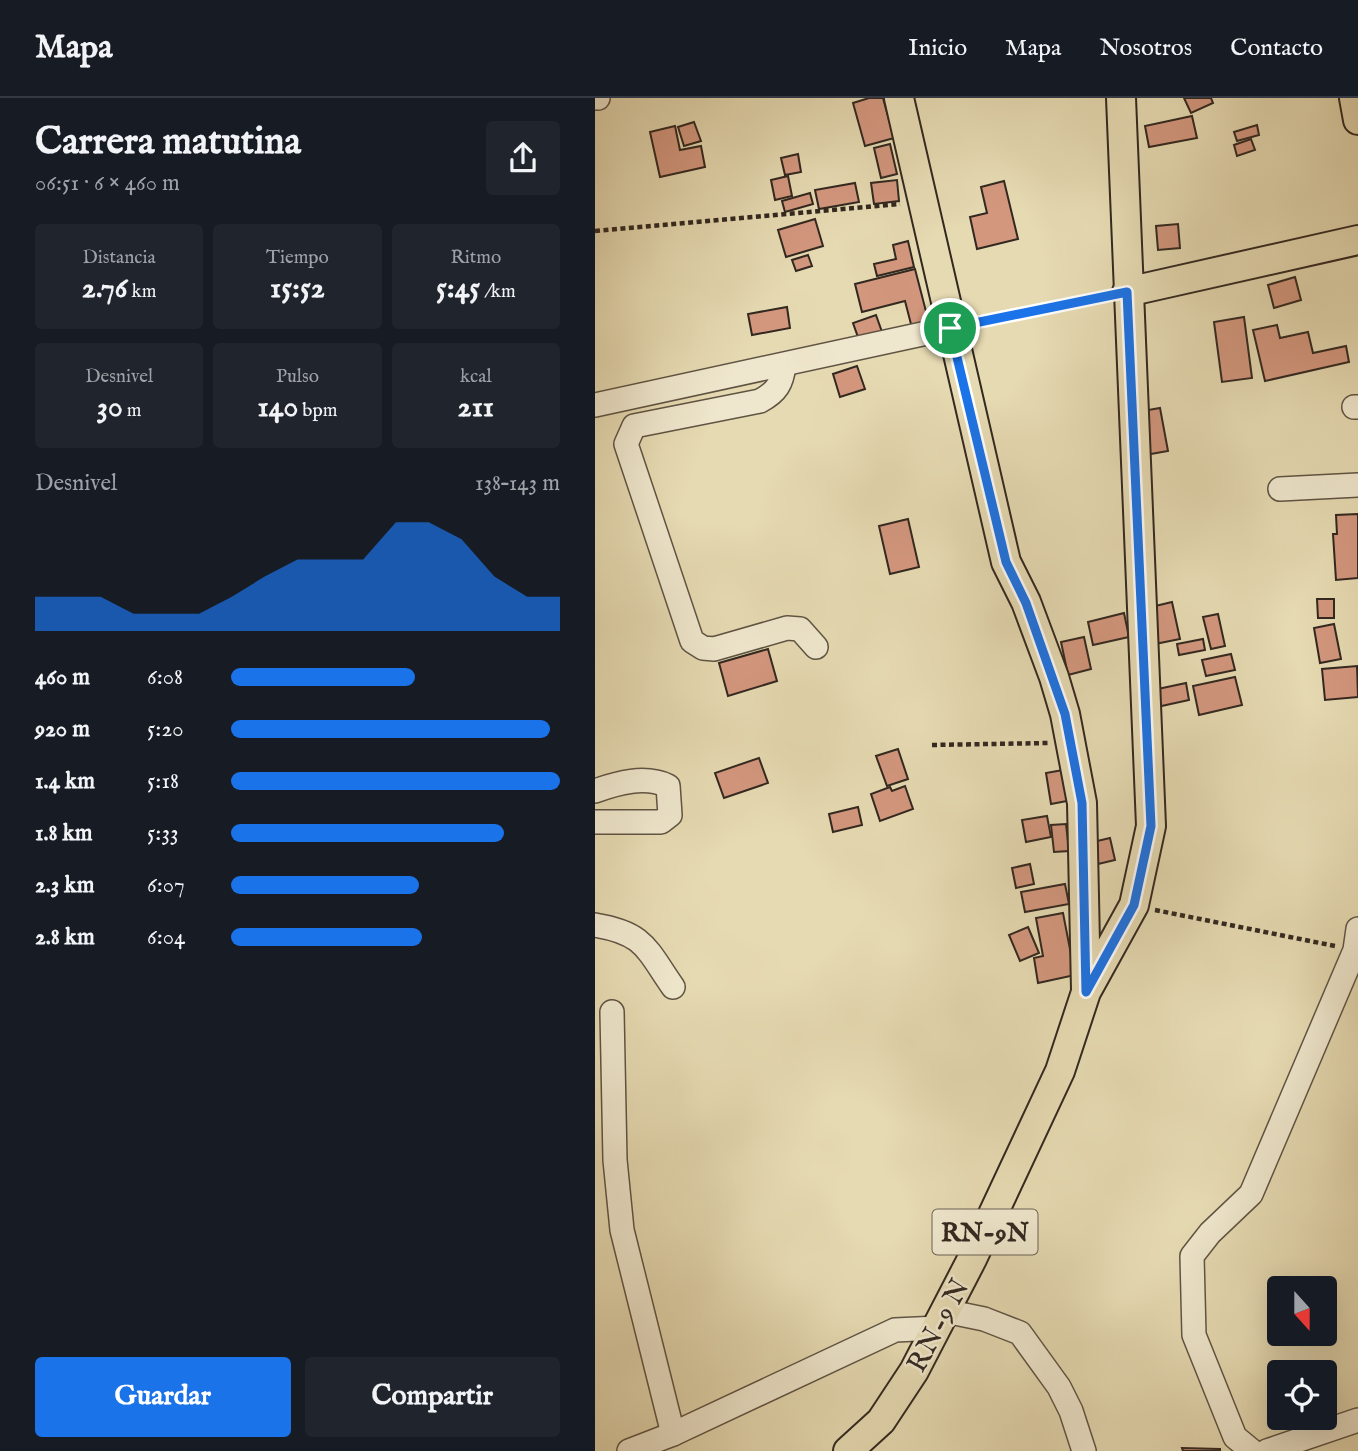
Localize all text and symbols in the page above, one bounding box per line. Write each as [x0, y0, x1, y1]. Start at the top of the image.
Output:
text: Mapa [35, 27, 112, 69]
text: Inicio [908, 33, 967, 64]
text: Mapa [1005, 33, 1061, 64]
text: Nosotros [1099, 33, 1192, 64]
text: Contacto [1230, 33, 1323, 64]
text: Carrera matutina [35, 119, 301, 167]
button: share [486, 121, 560, 195]
text: 06:51 · 6 × 460 m [35, 169, 180, 198]
text: Distancia [83, 246, 156, 270]
text: Tiempo [266, 246, 329, 270]
text: Ritmo [450, 246, 501, 270]
text: 2.76 [82, 270, 127, 308]
text: 15:52 [270, 270, 325, 308]
text: 5:45 [436, 270, 480, 308]
text: km [127, 280, 156, 304]
text: /km [480, 280, 516, 304]
pin [920, 298, 980, 358]
icon: arrive [931, 309, 969, 347]
text: Desnivel [85, 365, 153, 389]
text: Pulso [276, 365, 319, 389]
text: kcal [460, 365, 492, 389]
text: 30 [97, 389, 123, 427]
text: 140 [258, 389, 298, 427]
text: 211 [458, 389, 494, 427]
text: m [123, 399, 142, 423]
text: bpm [298, 399, 337, 423]
text: Desnivel [35, 469, 117, 498]
text: 138–143 m [475, 469, 560, 498]
text: 460 m [35, 663, 90, 692]
text: 6:08 [147, 663, 183, 692]
text: 920 m [35, 715, 90, 744]
text: 5:20 [147, 715, 184, 744]
text: 1.4 km [35, 767, 95, 796]
text: 5:18 [147, 767, 179, 796]
text: 1.8 km [35, 819, 93, 848]
text: 5:33 [147, 819, 179, 848]
text: 2.3 km [35, 871, 94, 900]
text: 6:07 [147, 871, 185, 900]
text: 2.8 km [35, 923, 95, 952]
text: 6:04 [147, 923, 185, 952]
road number: RN-9N [933, 1210, 1037, 1254]
street label: RN-9 N [900, 1273, 978, 1379]
north arrow [1267, 1276, 1337, 1346]
map controls [1267, 1276, 1337, 1430]
button: Guardar [35, 1357, 291, 1437]
button: Compartir [305, 1357, 560, 1437]
button: locate [1267, 1360, 1337, 1430]

